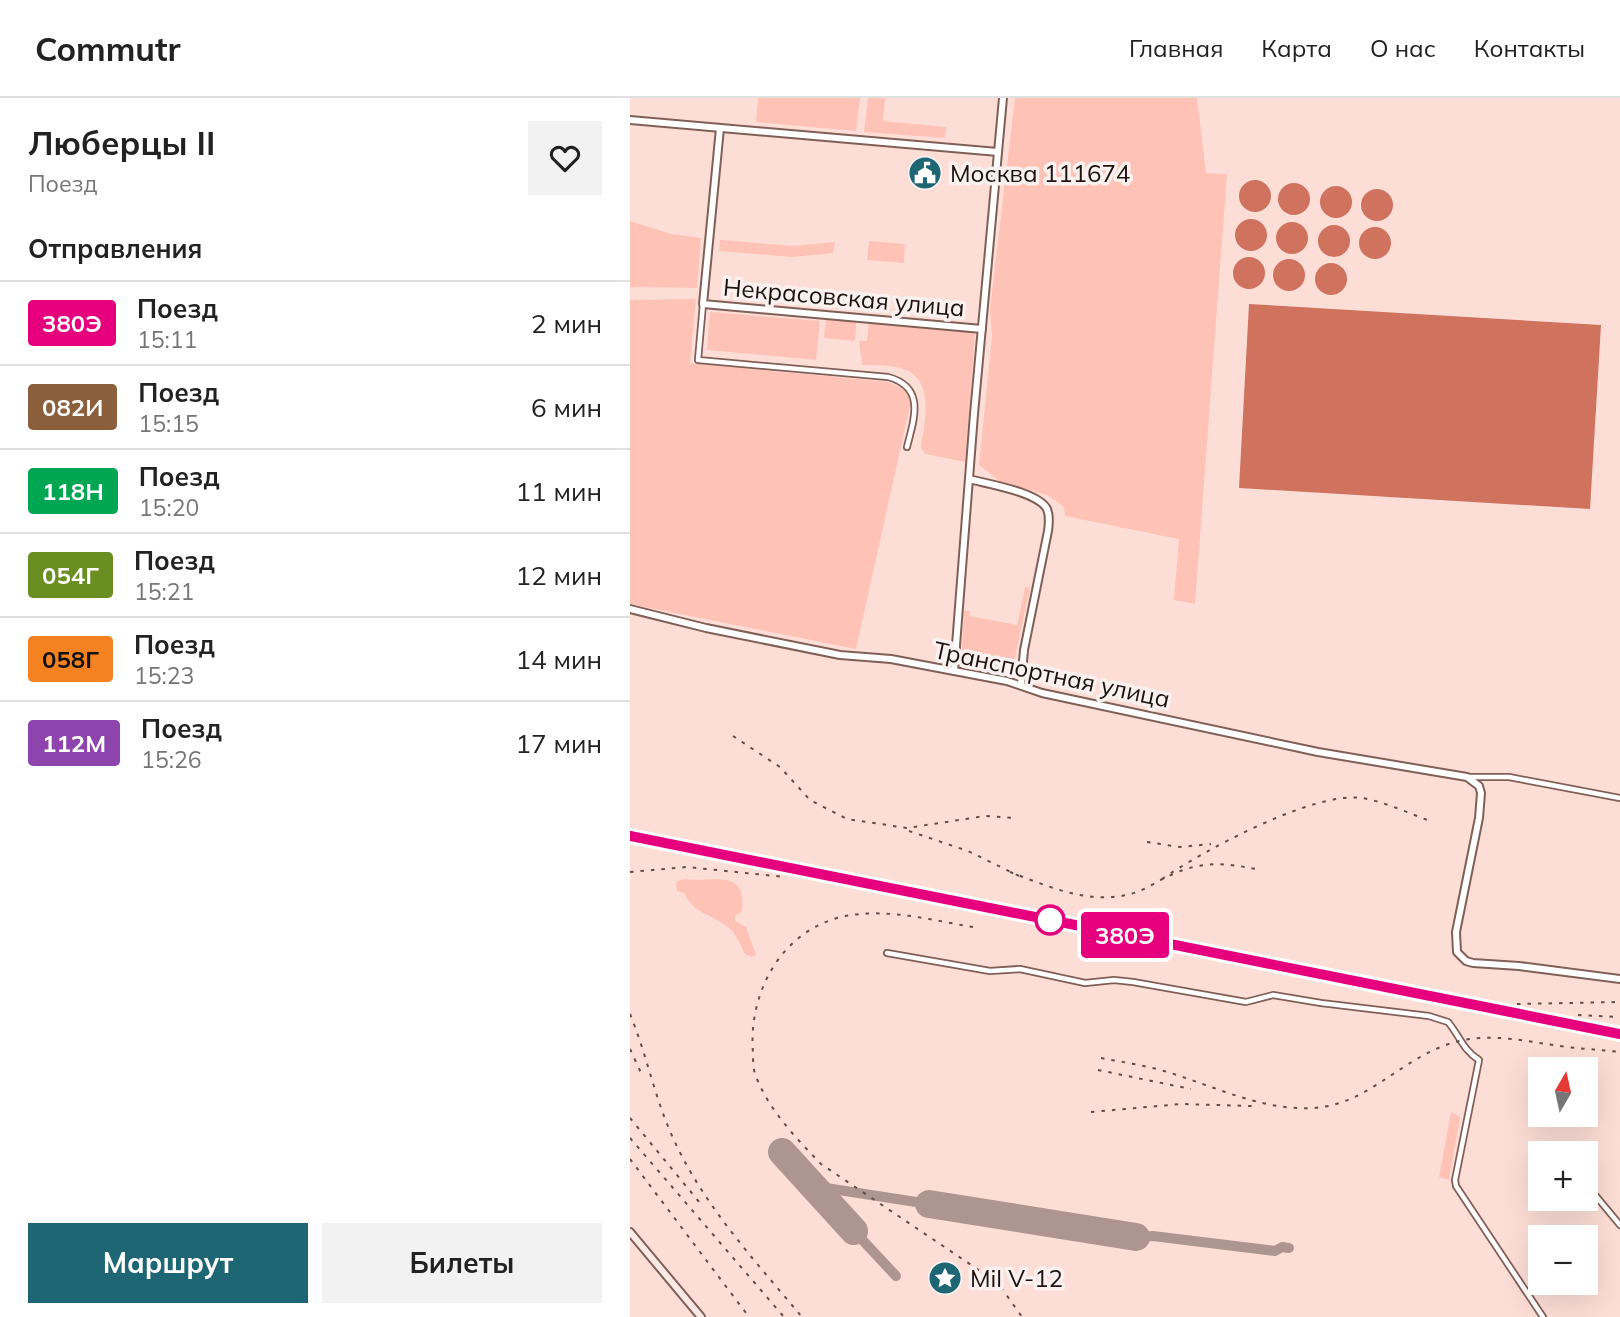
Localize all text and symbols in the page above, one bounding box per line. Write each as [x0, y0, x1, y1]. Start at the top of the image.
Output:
text: Commutr [35, 28, 180, 69]
text: Главная [1129, 33, 1223, 63]
text: Карта [1261, 33, 1332, 63]
text: О нас [1370, 33, 1436, 63]
text: Контакты [1474, 33, 1585, 63]
button: heart [528, 121, 602, 195]
text: Люберцы II [28, 122, 215, 163]
public building icon: Москва 111674 [906, 154, 944, 192]
place label: Москва 111674 [950, 158, 1130, 188]
text: Поезд [28, 169, 98, 198]
text: Отправления [28, 232, 202, 265]
street label: Некрасовская улица [722, 271, 966, 323]
text: Поезд [137, 292, 218, 325]
text: 2 мин [531, 307, 602, 340]
text: 380Э [42, 308, 102, 338]
text: 15:11 [137, 325, 197, 354]
text: Поезд [138, 376, 219, 409]
text: 6 мин [531, 391, 602, 424]
text: 082И [42, 392, 103, 422]
text: 15:15 [138, 409, 199, 438]
text: Поезд [139, 460, 220, 493]
text: 11 мин [515, 475, 602, 508]
text: 118Н [42, 476, 104, 506]
text: 15:20 [139, 493, 199, 522]
text: Поезд [134, 544, 215, 577]
text: 12 мин [515, 559, 602, 592]
text: 054Г [42, 560, 99, 590]
text: 15:21 [134, 577, 194, 606]
text: Поезд [134, 628, 215, 661]
street label: Транспортная улица [931, 634, 1173, 714]
text: 14 мин [515, 643, 602, 676]
text: 058Г [42, 644, 99, 674]
text: 15:23 [134, 661, 194, 690]
text: Поезд [141, 712, 222, 745]
text: 17 мин [515, 727, 602, 760]
text: 112М [42, 728, 106, 758]
text: 15:26 [141, 745, 202, 774]
unlabelled marker [1035, 905, 1065, 935]
line badge: 380Э [1076, 912, 1174, 958]
text: 380Э [1095, 920, 1155, 950]
north arrow [1528, 1057, 1598, 1127]
map controls [1528, 1057, 1598, 1295]
button: + [1528, 1141, 1598, 1211]
button: Маршрут [28, 1223, 308, 1303]
button: Билеты [322, 1223, 602, 1303]
button: − [1528, 1225, 1598, 1295]
place icon: Mil V-12 [926, 1259, 964, 1297]
place label: Mil V-12 [970, 1263, 1063, 1293]

